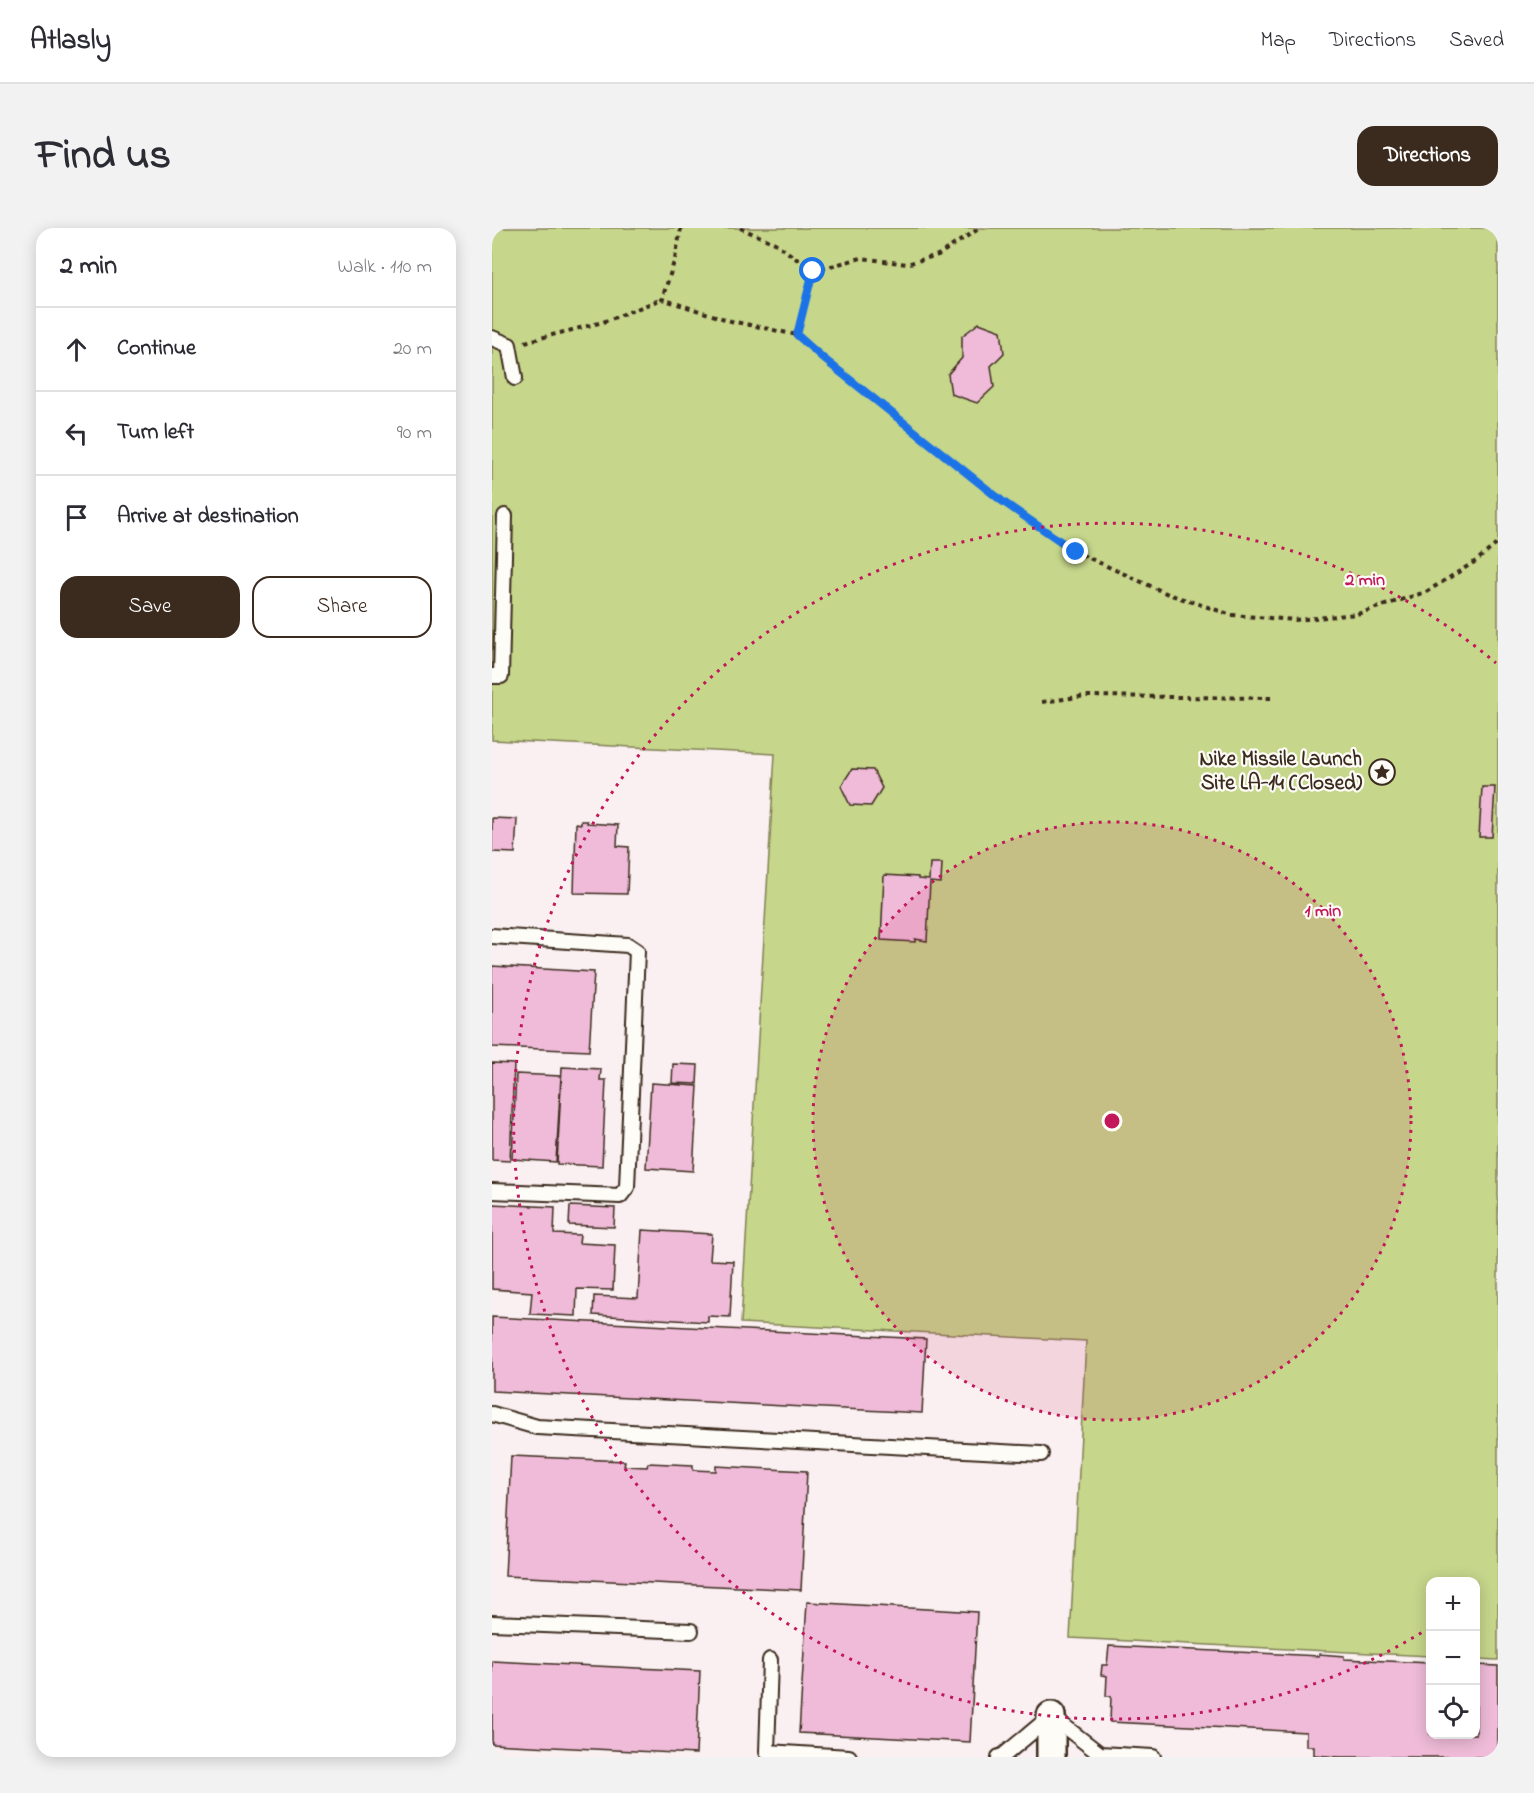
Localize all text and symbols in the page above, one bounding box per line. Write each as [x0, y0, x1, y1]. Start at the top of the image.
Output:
text: Atlasly [30, 21, 111, 62]
text: Map [1260, 26, 1296, 56]
text: Directions [1329, 26, 1416, 56]
text: Saved [1449, 26, 1504, 56]
text: Find us [36, 126, 171, 187]
button: Directions [1357, 126, 1498, 186]
text: 2 min [60, 248, 117, 286]
text: Walk · 110 m [337, 253, 432, 282]
route start [799, 257, 825, 283]
icon: ahead [60, 333, 93, 366]
text: Continue [117, 333, 196, 365]
text: 20 m [393, 335, 432, 364]
icon: left [60, 417, 93, 450]
text: Turn left [117, 417, 194, 449]
text: 90 m [397, 419, 432, 448]
icon: arrive [60, 501, 93, 534]
text: Arrive at destination [117, 501, 299, 533]
route end [1062, 538, 1088, 564]
text: 2 min [1344, 568, 1385, 594]
button: Save [60, 576, 240, 638]
button: Share [252, 576, 432, 638]
place label: Nike Missile Launch Site LA-14 (Closed) [1200, 745, 1363, 799]
place icon: Nike Missile Launch Site LA-14 (Closed) [1367, 757, 1397, 787]
text: 1 min [1305, 899, 1341, 925]
centre of rings [1102, 1111, 1122, 1131]
map controls [1426, 1577, 1480, 1739]
button: + [1426, 1577, 1480, 1631]
button: − [1426, 1631, 1480, 1685]
button: locate [1426, 1685, 1480, 1739]

